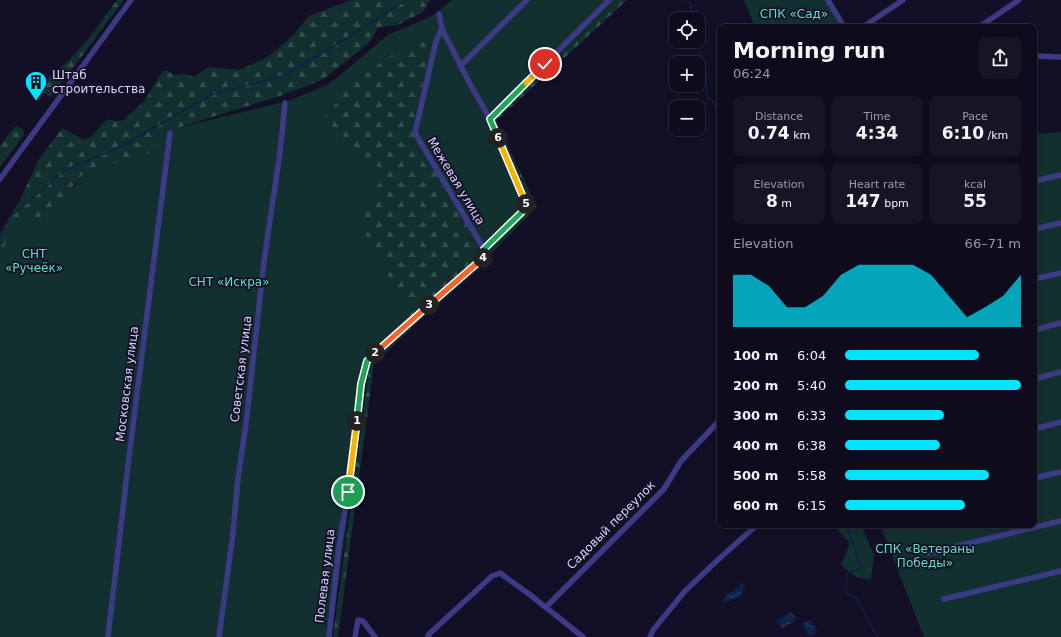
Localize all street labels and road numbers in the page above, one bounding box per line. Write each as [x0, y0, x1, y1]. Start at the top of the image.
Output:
street label: Межевая улица [424, 135, 488, 227]
street label: Советская улица [228, 315, 254, 423]
street label: Московская улица [113, 325, 141, 443]
street label: Садовый переулок [564, 478, 658, 572]
street label: Полевая улица [312, 528, 338, 624]

